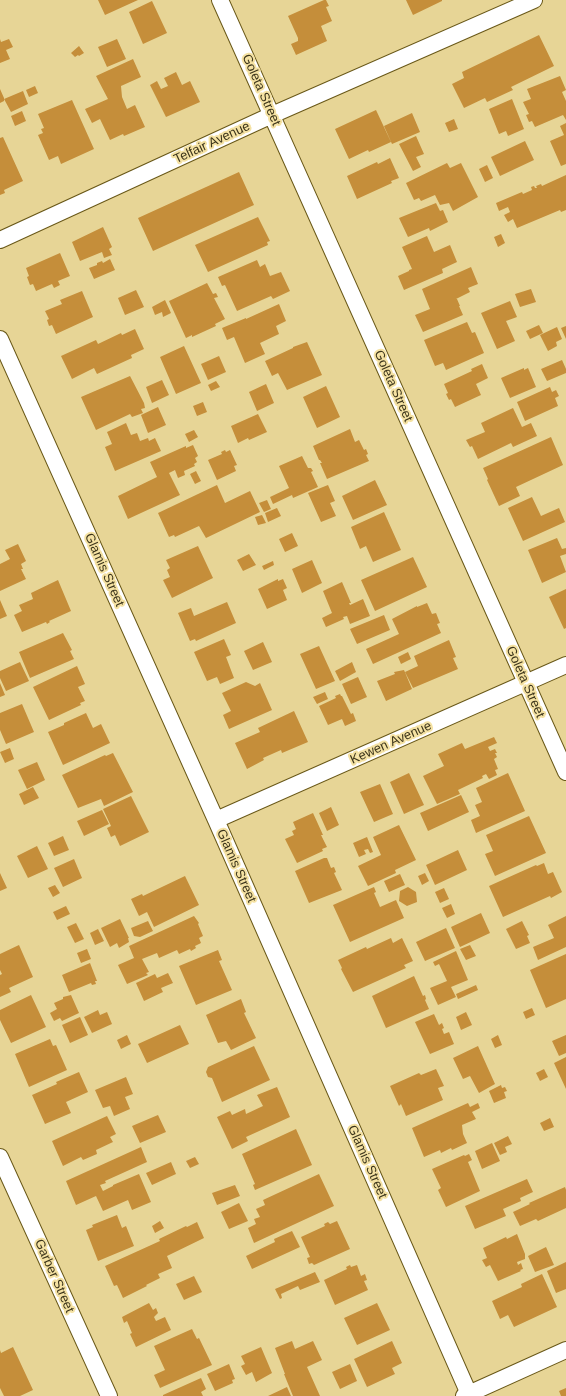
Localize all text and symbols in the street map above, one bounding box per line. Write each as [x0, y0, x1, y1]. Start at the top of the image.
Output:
street label: Goleta Street [238, 52, 284, 128]
street label: Telfair Avenue [171, 119, 253, 167]
street label: Goleta Street [370, 348, 416, 424]
street label: Glamis Street [81, 531, 127, 609]
street label: Goleta Street [502, 644, 548, 720]
street label: Kewen Avenue [348, 718, 434, 768]
street label: Glamis Street [213, 827, 259, 905]
street label: Glamis Street [344, 1123, 390, 1201]
street label: Garber Street [31, 1237, 77, 1315]

